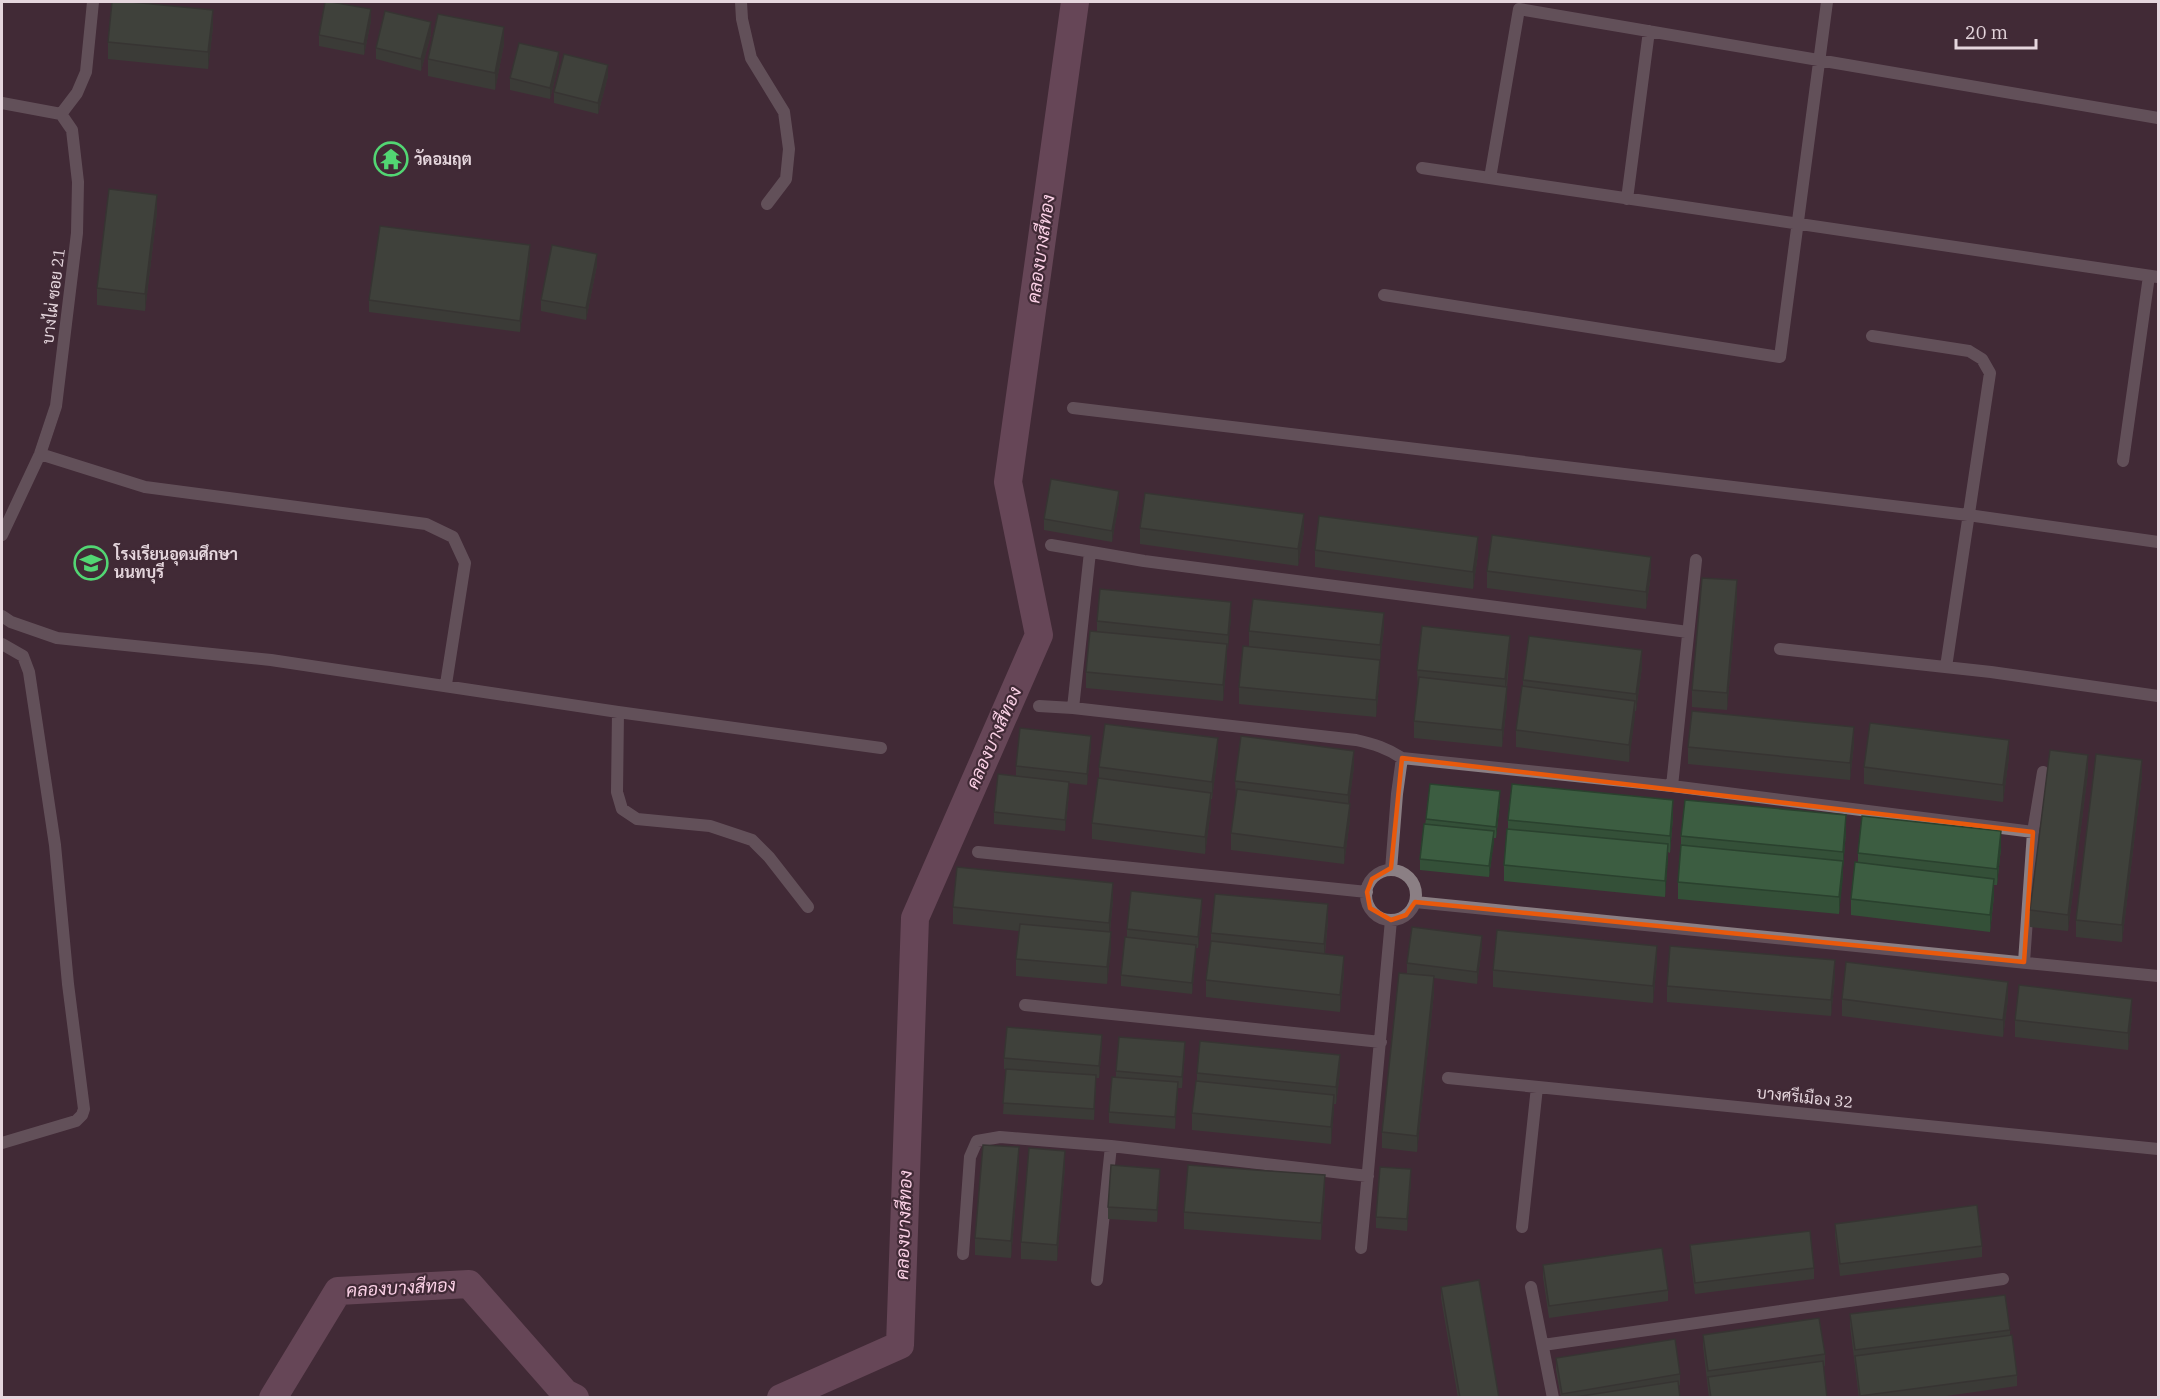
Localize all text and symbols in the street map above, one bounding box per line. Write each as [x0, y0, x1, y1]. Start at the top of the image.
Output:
scale bar [1956, 12, 2036, 50]
text: 20 m [1965, 21, 2008, 44]
temple icon: วัดอมฤต [373, 141, 409, 177]
place label: วัดอมฤต [414, 149, 472, 169]
water label: คลองบางสีทอง [1021, 193, 1060, 305]
street label: บางไผ่ ซอย 21 [36, 247, 69, 345]
place label: โรงเรียนอุดมศึกษา นนทบุรี [113, 543, 238, 584]
school or university icon: โรงเรียนอุดมศึกษา นนทบุรี [73, 545, 109, 581]
water label: คลองบางสีทอง [960, 683, 1026, 793]
street label: บางศรีเมือง 32 [1756, 1081, 1854, 1112]
water label: คลองบางสีทอง [889, 1170, 917, 1280]
water label: คลองบางสีทอง [346, 1272, 456, 1302]

